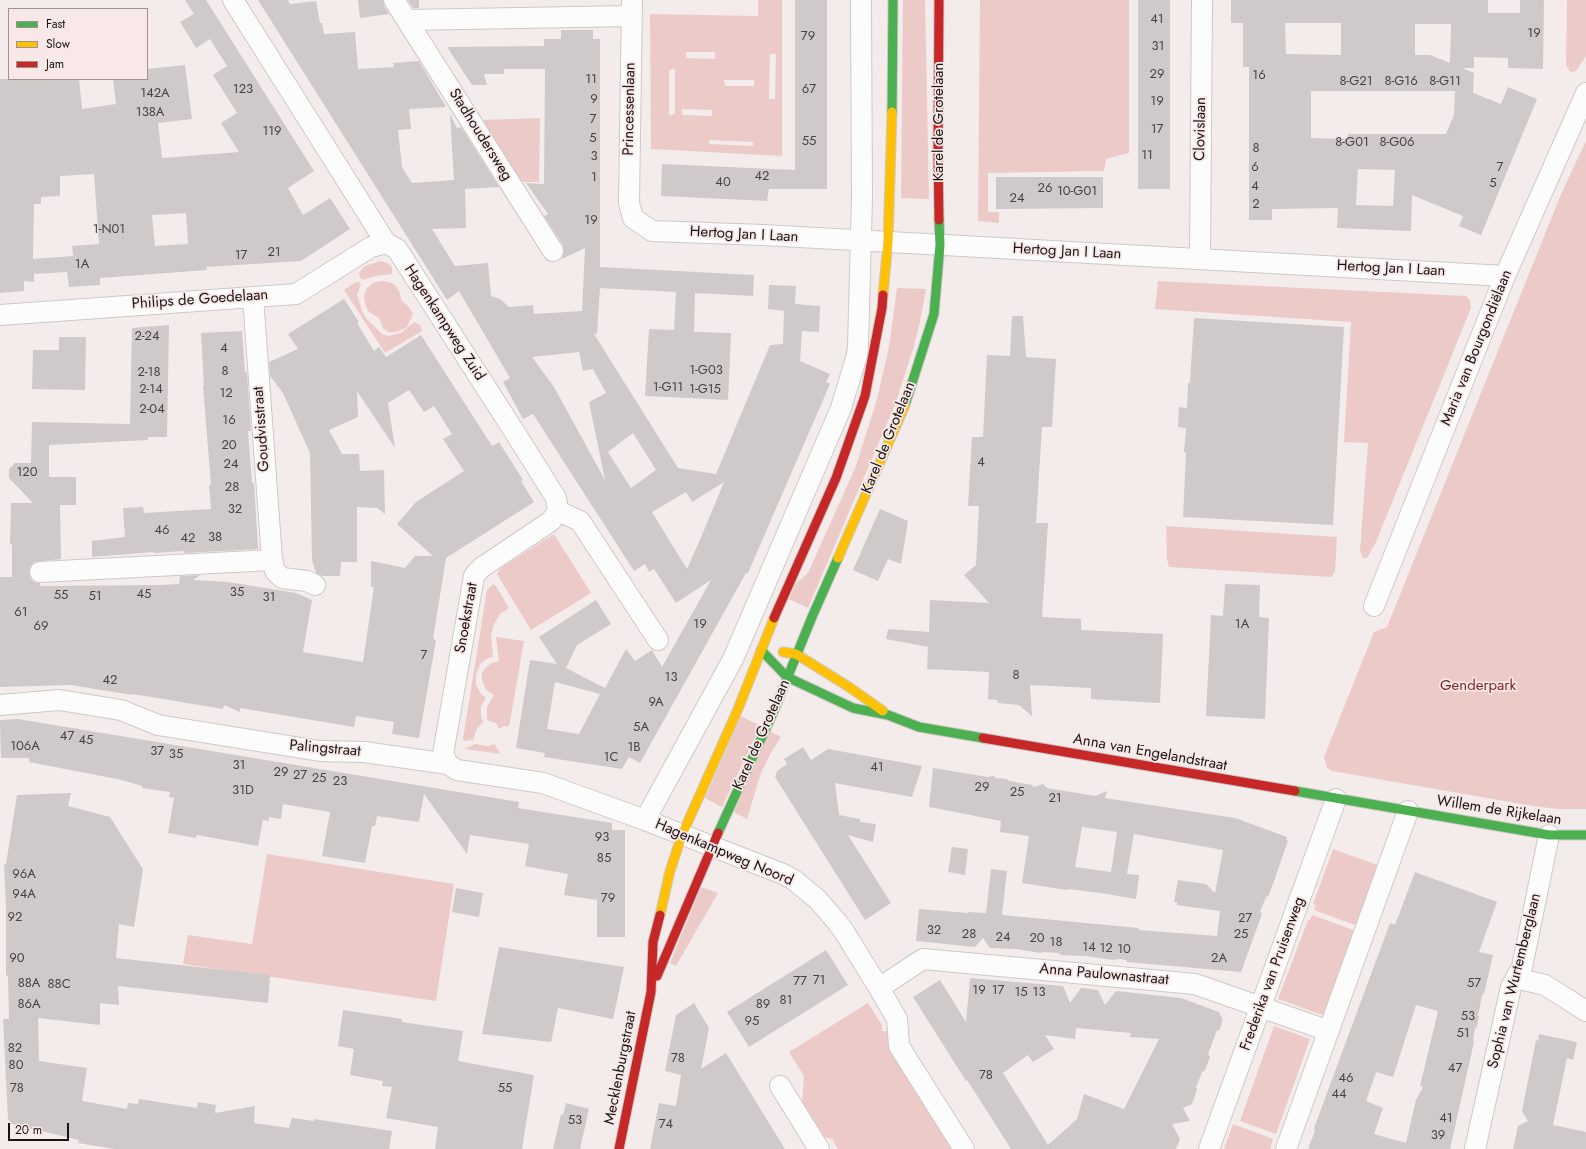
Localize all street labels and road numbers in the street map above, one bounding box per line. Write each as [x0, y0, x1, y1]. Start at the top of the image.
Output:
street label: Princessenlaan [620, 62, 640, 156]
street label: Karel de Grotelaan [930, 63, 948, 181]
street label: Stadhoudersweg [445, 86, 515, 184]
street label: Clovislaan [1191, 97, 1211, 161]
street label: Hertog Jan I Laan [689, 223, 799, 247]
street label: Hertog Jan I Laan [1012, 240, 1122, 264]
street label: Hertog Jan I Laan [1336, 257, 1446, 281]
street label: Hagenkampweg Zuid [400, 262, 488, 384]
street label: Maria van Bourgondiëlaan [1438, 268, 1516, 428]
street label: Philips de Goedelaan [131, 286, 269, 314]
street label: Karel de Grotelaan [858, 380, 920, 496]
street label: Goudvisstraat [250, 386, 274, 472]
street label: Snoekstraat [452, 581, 482, 655]
street label: Karel de Grotelaan [730, 677, 794, 793]
street label: Anna van Engelandstraat [1072, 731, 1228, 775]
street label: Palingstraat [289, 737, 361, 761]
street label: Willem de Rijkelaan [1435, 792, 1563, 830]
street label: Hagenkampweg Noord [652, 816, 796, 890]
street label: Sophia van Wurtemberglaan [1484, 892, 1546, 1070]
street label: Frederika van Pruisenweg [1237, 895, 1309, 1053]
street label: Anna Paulownastraat [1039, 960, 1169, 990]
street label: Mecklenburgstraat [601, 1010, 641, 1126]

